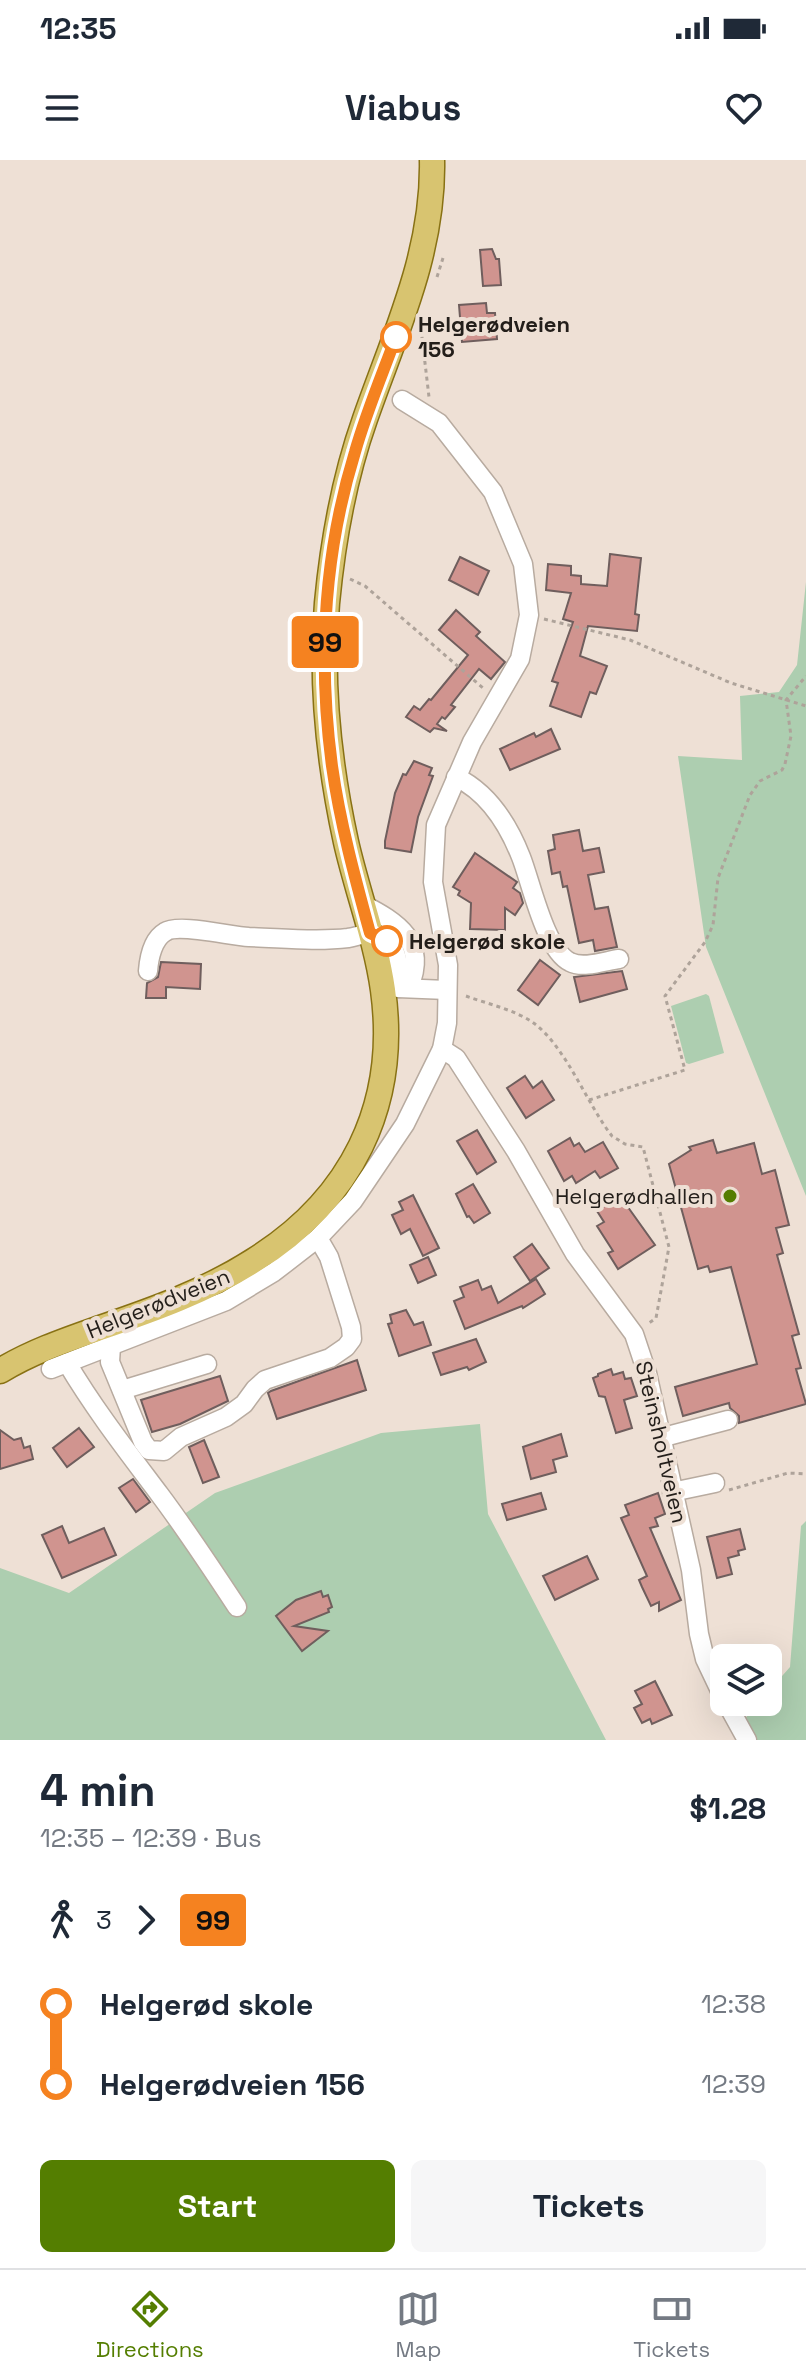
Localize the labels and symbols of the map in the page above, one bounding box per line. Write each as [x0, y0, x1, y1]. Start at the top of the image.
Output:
place label: Helgerødveien 156 [418, 310, 570, 363]
marker: Helgerødveien 156 [381, 322, 411, 352]
line badge: 99 [289, 616, 361, 668]
marker: Helgerød skole [372, 926, 402, 956]
place label: Helgerød skole [409, 927, 565, 955]
place label: Helgerødhallen [555, 1182, 714, 1210]
marker: Helgerødhallen [721, 1187, 739, 1205]
street label: Helgerødveien [82, 1262, 234, 1344]
street label: Steinsholtveien [630, 1358, 694, 1526]

